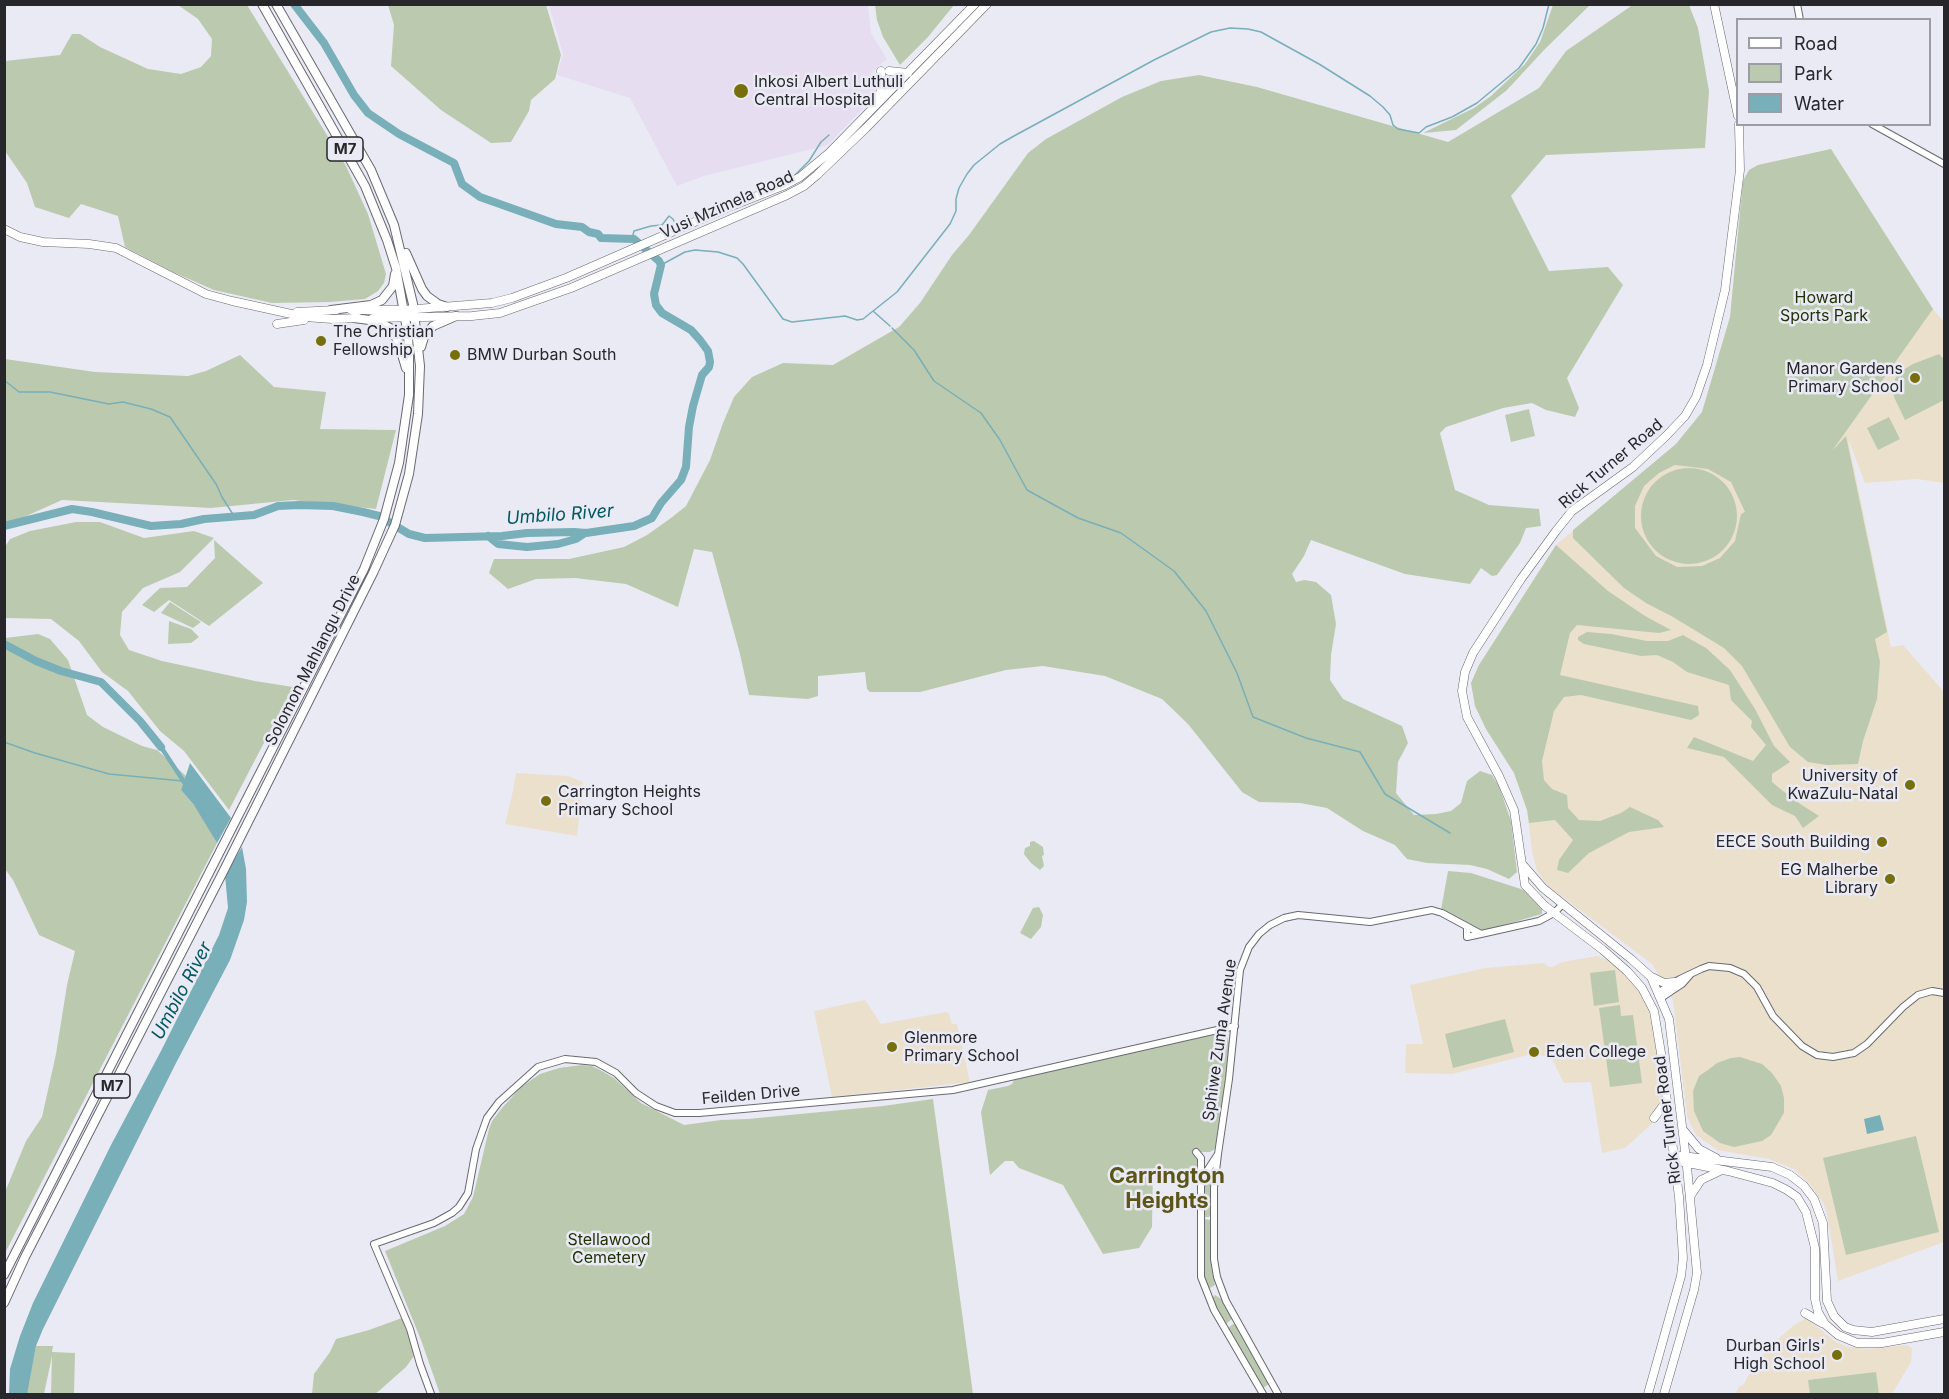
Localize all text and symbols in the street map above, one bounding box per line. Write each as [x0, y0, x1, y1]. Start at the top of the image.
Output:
legend [1736, 18, 1931, 126]
text: Road [1794, 33, 1837, 54]
text: Park [1794, 63, 1833, 84]
place label: Inkosi Albert Luthuli Central Hospital [754, 72, 903, 110]
marker: Inkosi Albert Luthuli Central Hospital [732, 82, 750, 100]
text: Water [1794, 93, 1844, 114]
road number: M7 [327, 137, 363, 161]
street label: Vusi Mzimela Road [657, 167, 797, 243]
park label: Howard Sports Park [1780, 288, 1868, 326]
place label: The Christian Fellowship [333, 322, 434, 360]
marker: The Christian Fellowship [314, 334, 328, 348]
place label: BMW Durban South [467, 345, 616, 365]
marker: BMW Durban South [448, 348, 462, 362]
place label: Manor Gardens Primary School [1786, 359, 1903, 397]
marker: Manor Gardens Primary School [1908, 371, 1922, 385]
street label: Rick Turner Road [1555, 415, 1667, 513]
water label: Umbilo River [506, 500, 614, 530]
street label: Solomon Mahlangu Drive [261, 571, 365, 749]
place label: University of KwaZulu-Natal [1787, 766, 1898, 804]
marker: University of KwaZulu-Natal [1903, 778, 1917, 792]
place label: Carrington Heights Primary School [558, 782, 701, 820]
marker: Carrington Heights Primary School [539, 794, 553, 808]
place label: EECE South Building [1716, 832, 1870, 852]
marker: EECE South Building [1875, 835, 1889, 849]
place label: EG Malherbe Library [1780, 860, 1878, 898]
marker: EG Malherbe Library [1883, 872, 1897, 886]
water label: Umbilo River [147, 938, 217, 1044]
street label: Sphiwe Zuma Avenue [1199, 958, 1241, 1122]
place label: Glenmore Primary School [904, 1028, 1019, 1066]
marker: Glenmore Primary School [885, 1040, 899, 1054]
place label: Eden College [1546, 1042, 1646, 1062]
marker: Eden College [1527, 1045, 1541, 1059]
street label: Rick Turner Road [1651, 1055, 1685, 1185]
road number: M7 [94, 1074, 130, 1098]
street label: Feilden Drive [701, 1081, 801, 1109]
district label: Carrington Heights [1109, 1163, 1225, 1214]
park label: Stellawood Cemetery [567, 1230, 651, 1268]
place label: Durban Girls' High School [1726, 1336, 1825, 1374]
marker: Durban Girls' High School [1830, 1348, 1844, 1362]

